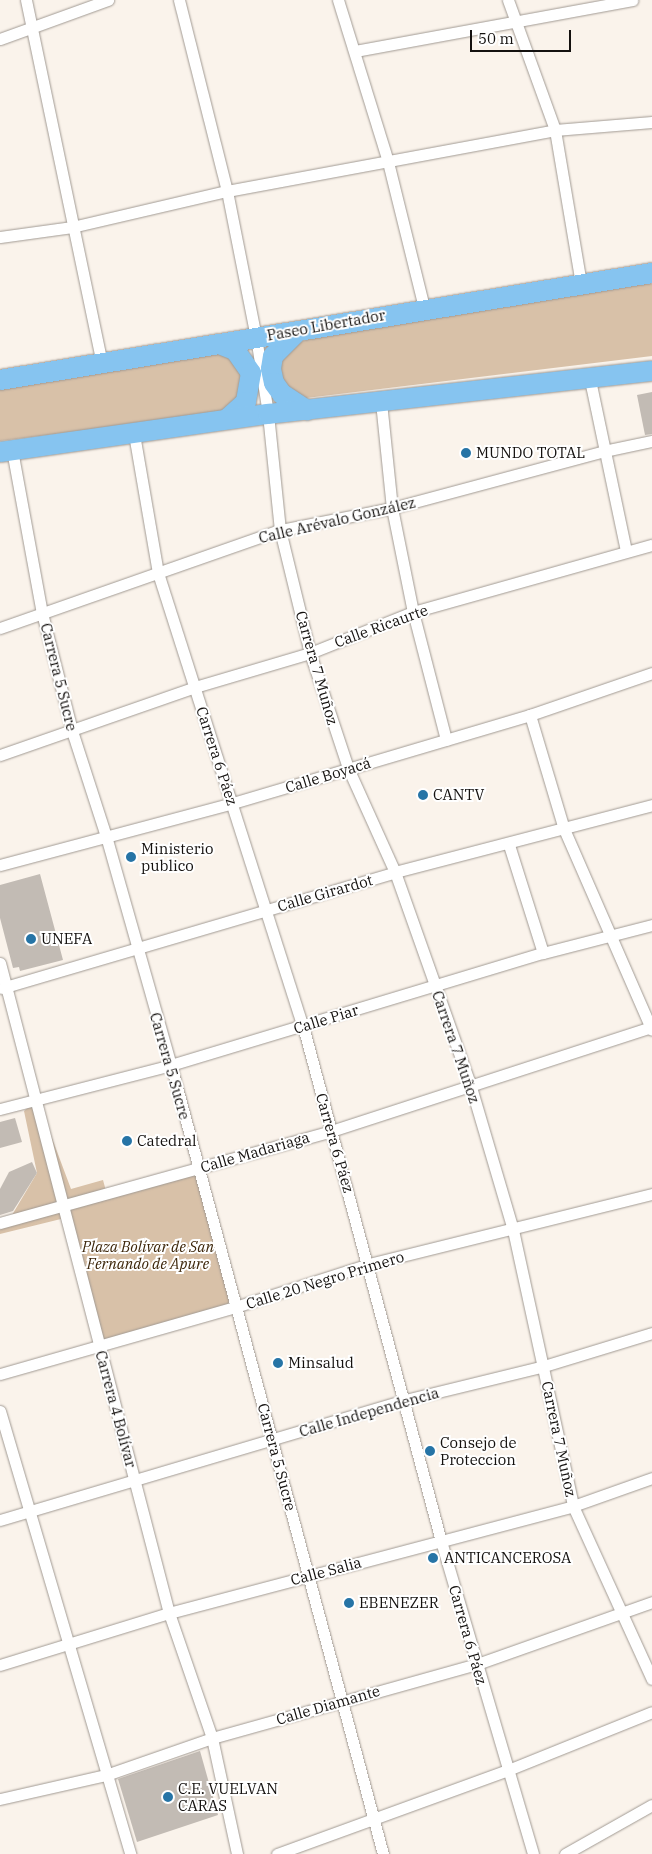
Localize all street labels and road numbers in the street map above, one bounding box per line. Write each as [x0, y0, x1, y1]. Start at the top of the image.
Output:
street label: Paseo Libertador [265, 306, 387, 344]
street label: Calle Arévalo González [257, 493, 417, 547]
street label: Calle Ricaurte [332, 601, 430, 651]
street label: Carrera 7 Muñoz [292, 609, 342, 727]
street label: Carrera 5 Sucre [37, 621, 81, 733]
street label: Carrera 6 Páez [193, 704, 241, 808]
street label: Calle Boyacá [283, 753, 373, 797]
street label: Calle Girardot [275, 871, 375, 915]
street label: Carrera 7 Muñoz [428, 988, 484, 1106]
street label: Calle Piar [291, 1001, 361, 1037]
street label: Carrera 5 Sucre [146, 1010, 194, 1122]
street label: Carrera 6 Páez [312, 1091, 358, 1195]
street label: Calle Madariaga [198, 1128, 312, 1176]
street label: Calle 20 Negro Primero [244, 1247, 406, 1313]
street label: Carrera 4 Bolívar [92, 1349, 140, 1469]
street label: Carrera 7 Muñoz [538, 1380, 580, 1498]
street label: Calle Independencia [297, 1383, 441, 1441]
street label: Carrera 5 Sucre [254, 1401, 300, 1513]
street label: Calle Salia [289, 1553, 363, 1589]
street label: Carrera 6 Páez [445, 1583, 491, 1687]
street label: Calle Diamante [274, 1682, 382, 1728]

